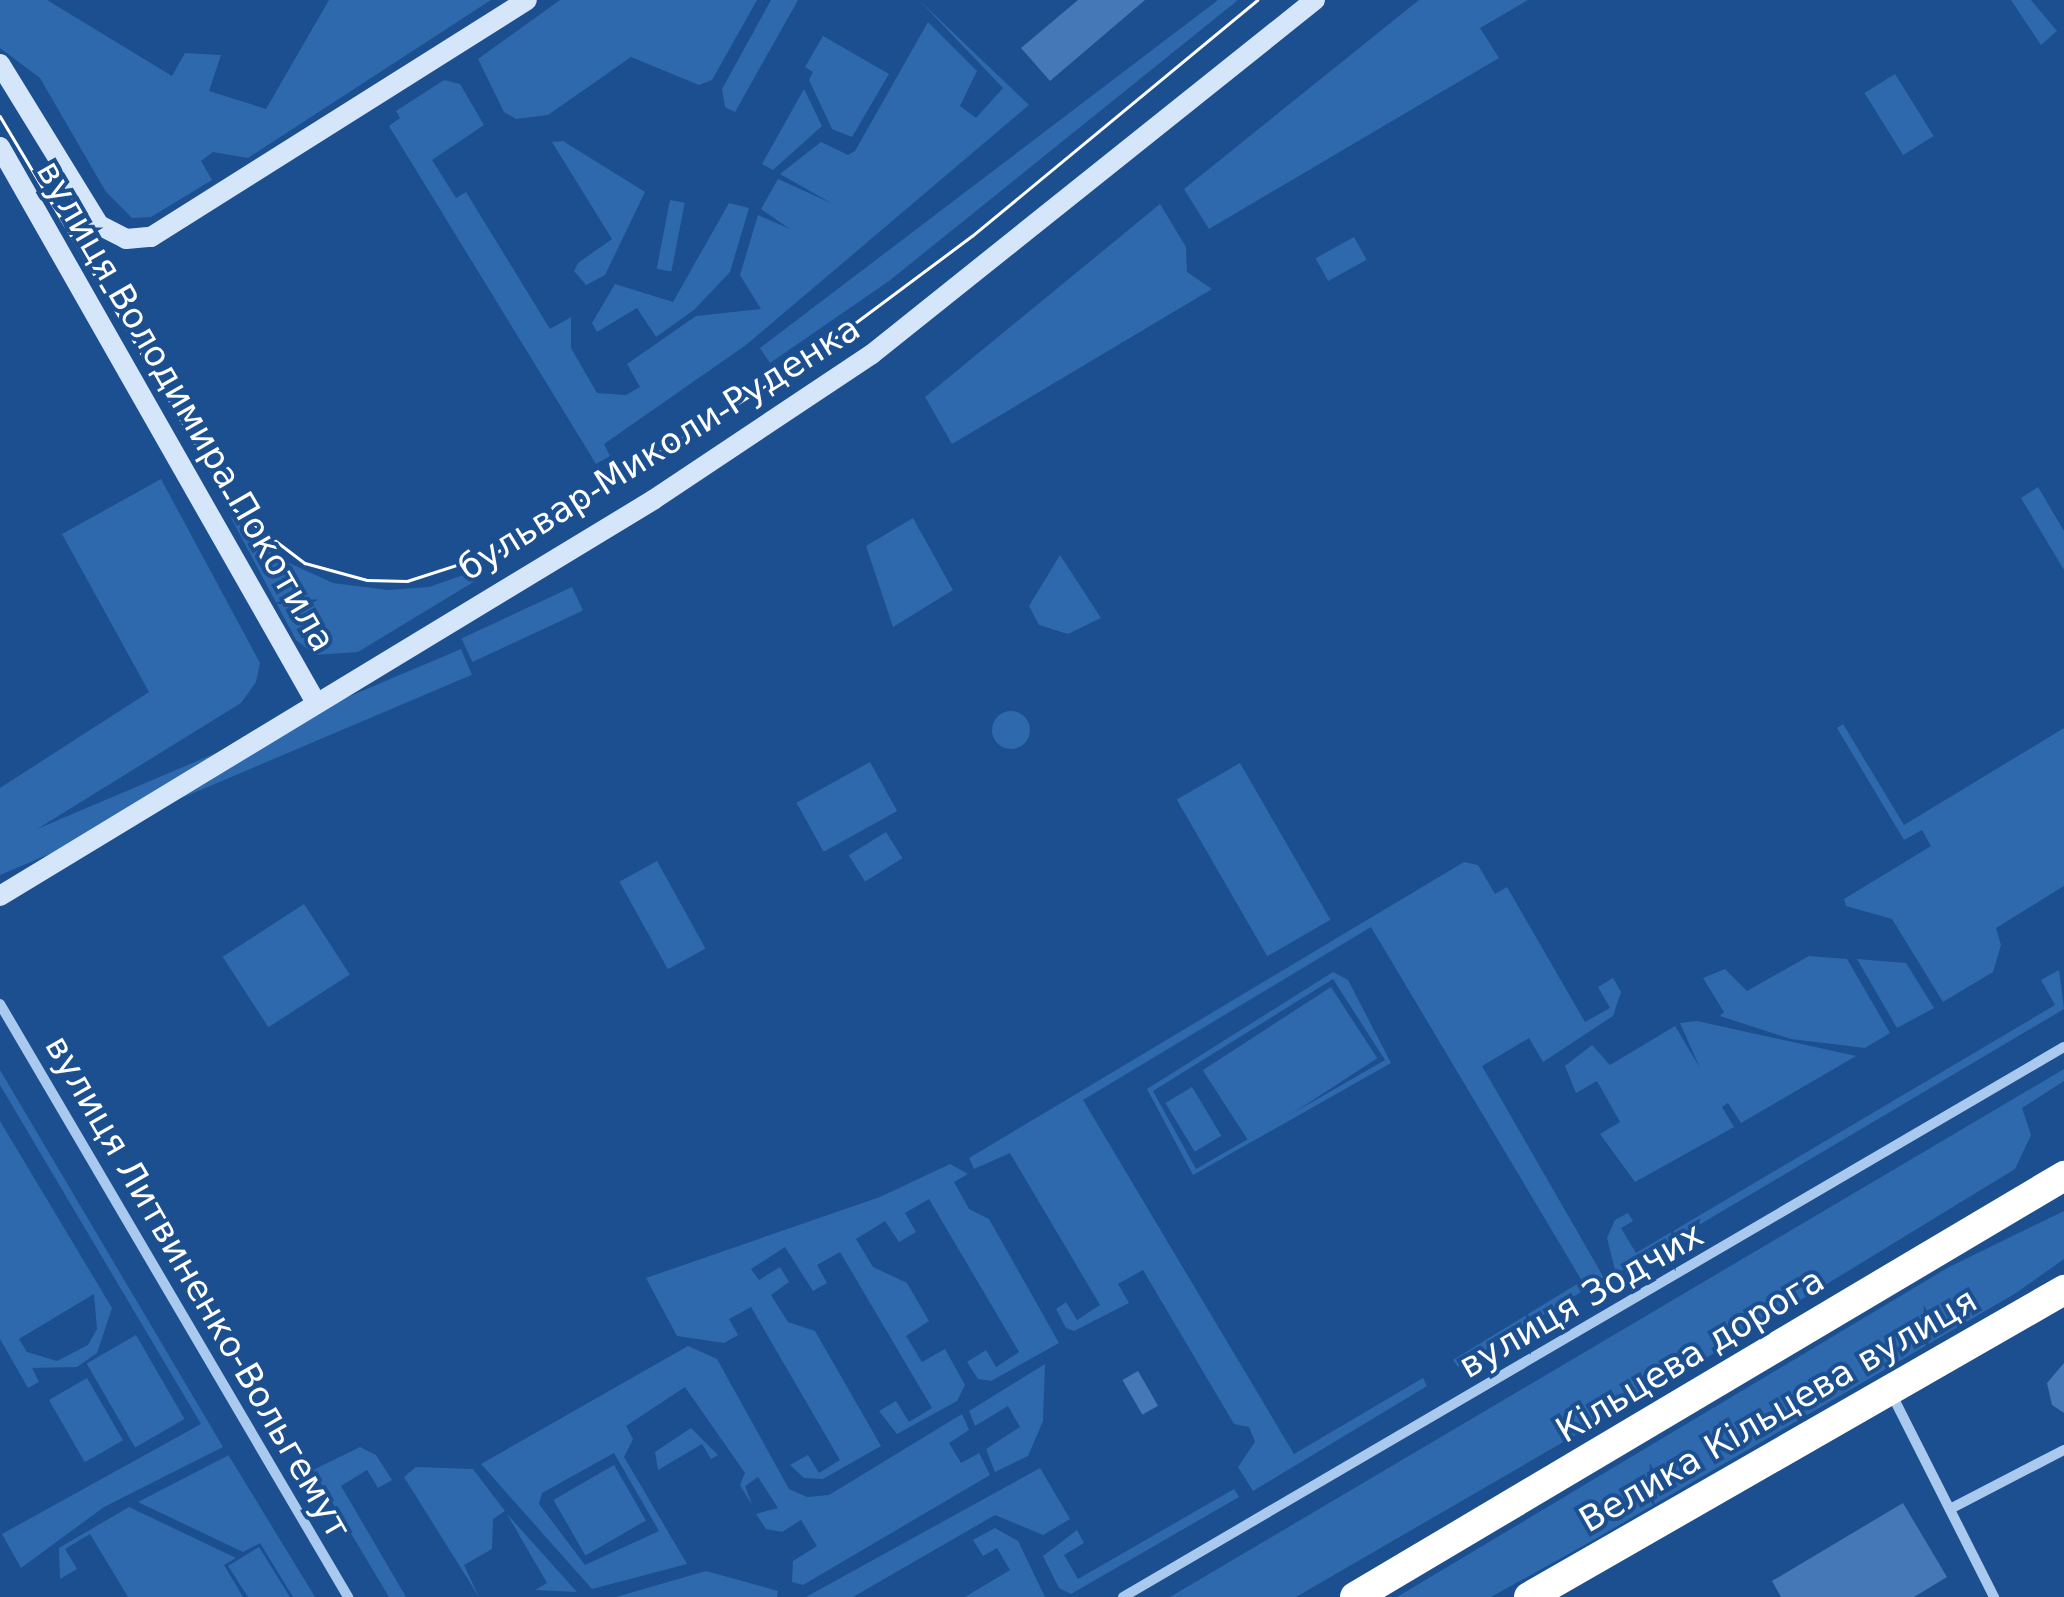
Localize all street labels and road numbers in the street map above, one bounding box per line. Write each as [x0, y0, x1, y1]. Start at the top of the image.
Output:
street label: вулиця Володимира Покотила [28, 153, 344, 659]
street label: бульвар Миколи Руденка [450, 307, 868, 589]
street label: вулиця Литвиненко-Вольгемут [36, 1028, 360, 1546]
street label: вулиця Зодчих [1452, 1213, 1710, 1387]
street label: Кільцева дорога [1548, 1258, 1832, 1452]
street label: Велика Кільцева вулиця [1572, 1279, 1984, 1541]

